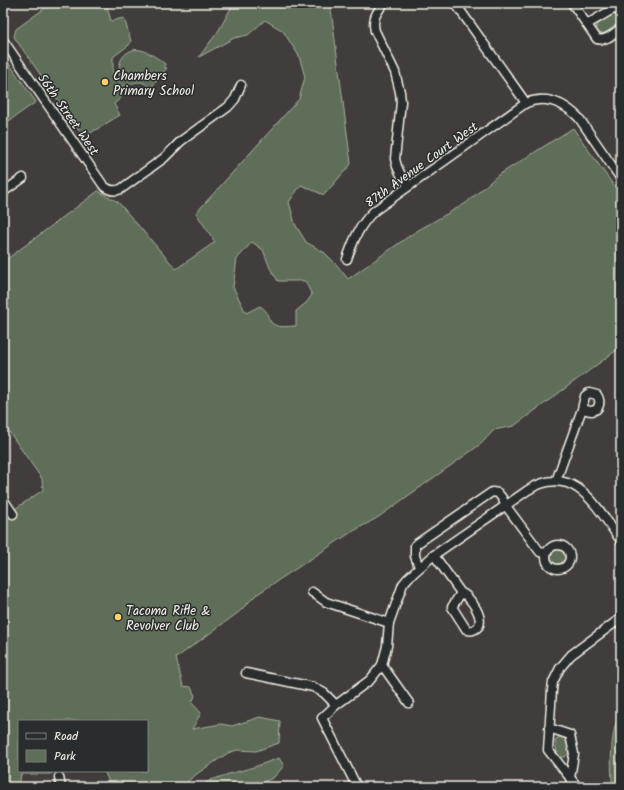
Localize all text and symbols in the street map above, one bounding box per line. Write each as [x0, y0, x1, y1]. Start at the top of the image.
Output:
place label: Chambers Primary School [113, 66, 194, 102]
street label: 56th Street West [32, 69, 105, 161]
marker: Chambers Primary School [100, 77, 110, 87]
street label: 87th Avenue Court West [361, 116, 484, 214]
place label: Tacoma Rifle & Revolver Club [126, 601, 210, 637]
marker: Tacoma Rifle & Revolver Club [113, 612, 123, 622]
legend [18, 720, 148, 772]
text: Road [54, 727, 79, 746]
text: Park [54, 747, 76, 766]

